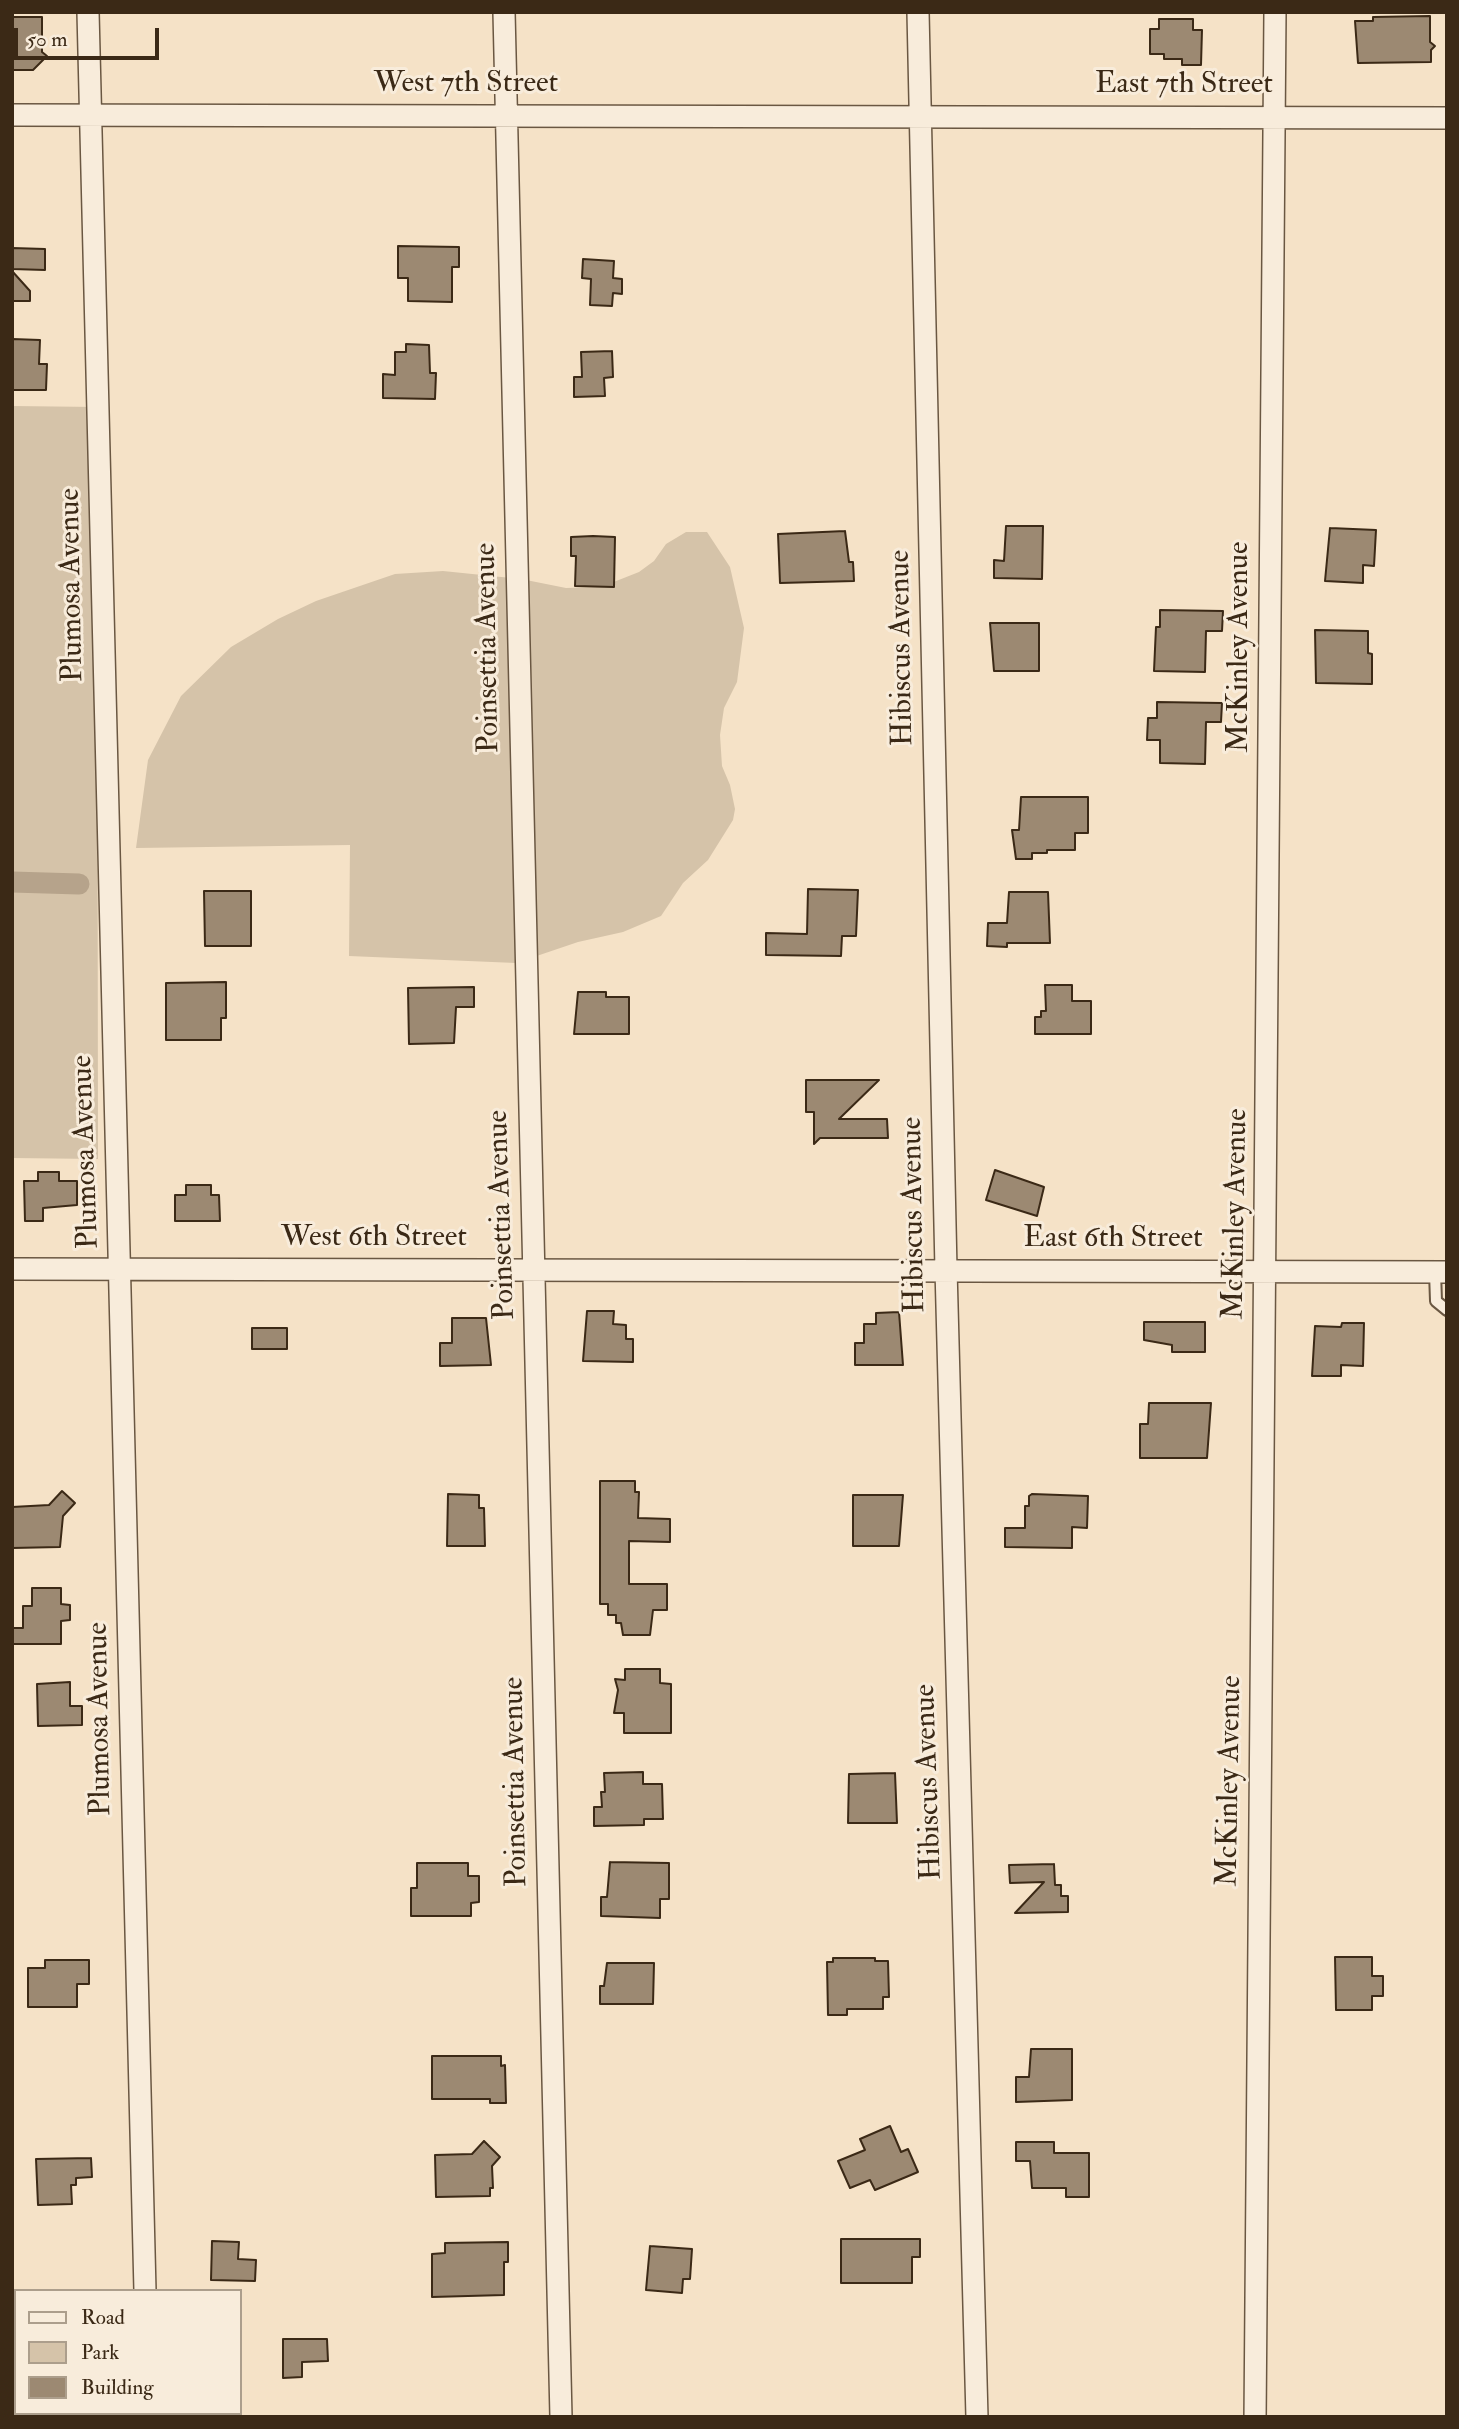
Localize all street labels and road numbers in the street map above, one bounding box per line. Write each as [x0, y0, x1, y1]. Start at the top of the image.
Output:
street label: West 7th Street [374, 67, 558, 103]
street label: East 7th Street [1095, 68, 1273, 104]
street label: Plumosa Avenue [53, 488, 93, 682]
street label: McKinley Avenue [1223, 541, 1259, 753]
street label: Poinsettia Avenue [469, 543, 509, 753]
street label: Hibiscus Avenue [883, 550, 923, 746]
street label: Plumosa Avenue [66, 1054, 108, 1250]
street label: McKinley Avenue [1217, 1108, 1257, 1320]
street label: Poinsettia Avenue [481, 1109, 525, 1321]
street label: Hibiscus Avenue [895, 1117, 935, 1313]
street label: West 6th Street [281, 1221, 467, 1257]
street label: East 6th Street [1023, 1222, 1203, 1258]
street label: Plumosa Avenue [81, 1622, 121, 1816]
street label: McKinley Avenue [1211, 1675, 1251, 1887]
street label: Poinsettia Avenue [497, 1677, 537, 1887]
street label: Hibiscus Avenue [909, 1683, 951, 1881]

